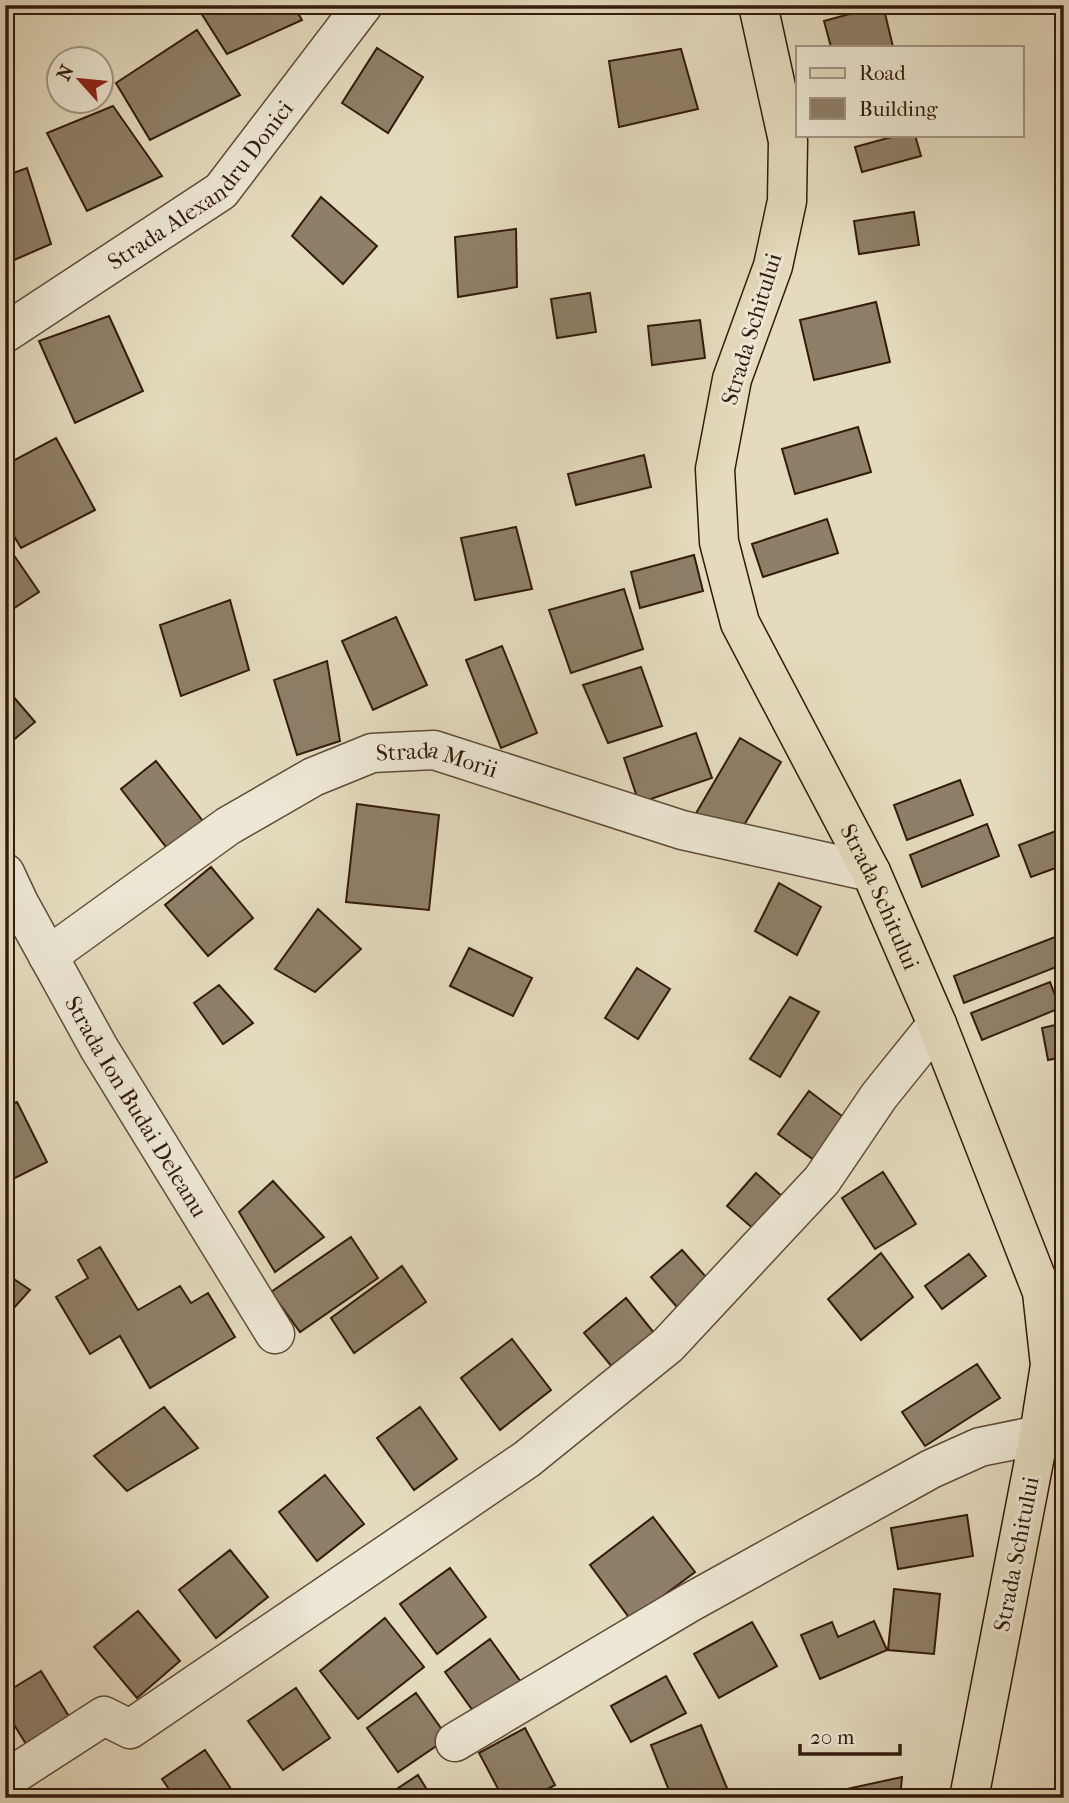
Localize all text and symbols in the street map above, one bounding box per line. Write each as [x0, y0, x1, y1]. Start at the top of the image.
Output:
north arrow [46, 46, 116, 116]
legend [796, 46, 1024, 136]
text: N [53, 61, 79, 84]
text: Road [859, 61, 906, 85]
street label: Strada Alexandru Donici [103, 95, 299, 276]
text: Building [859, 97, 938, 121]
street label: Strada Schitului [716, 250, 787, 408]
street label: Strada Morii [375, 736, 501, 784]
street label: Strada Schitului [834, 820, 925, 974]
street label: Strada Ion Budai Deleanu [59, 992, 213, 1222]
street label: Strada Schitului [988, 1474, 1045, 1634]
scale bar [800, 1712, 899, 1756]
text: 20 m [810, 1725, 855, 1749]

